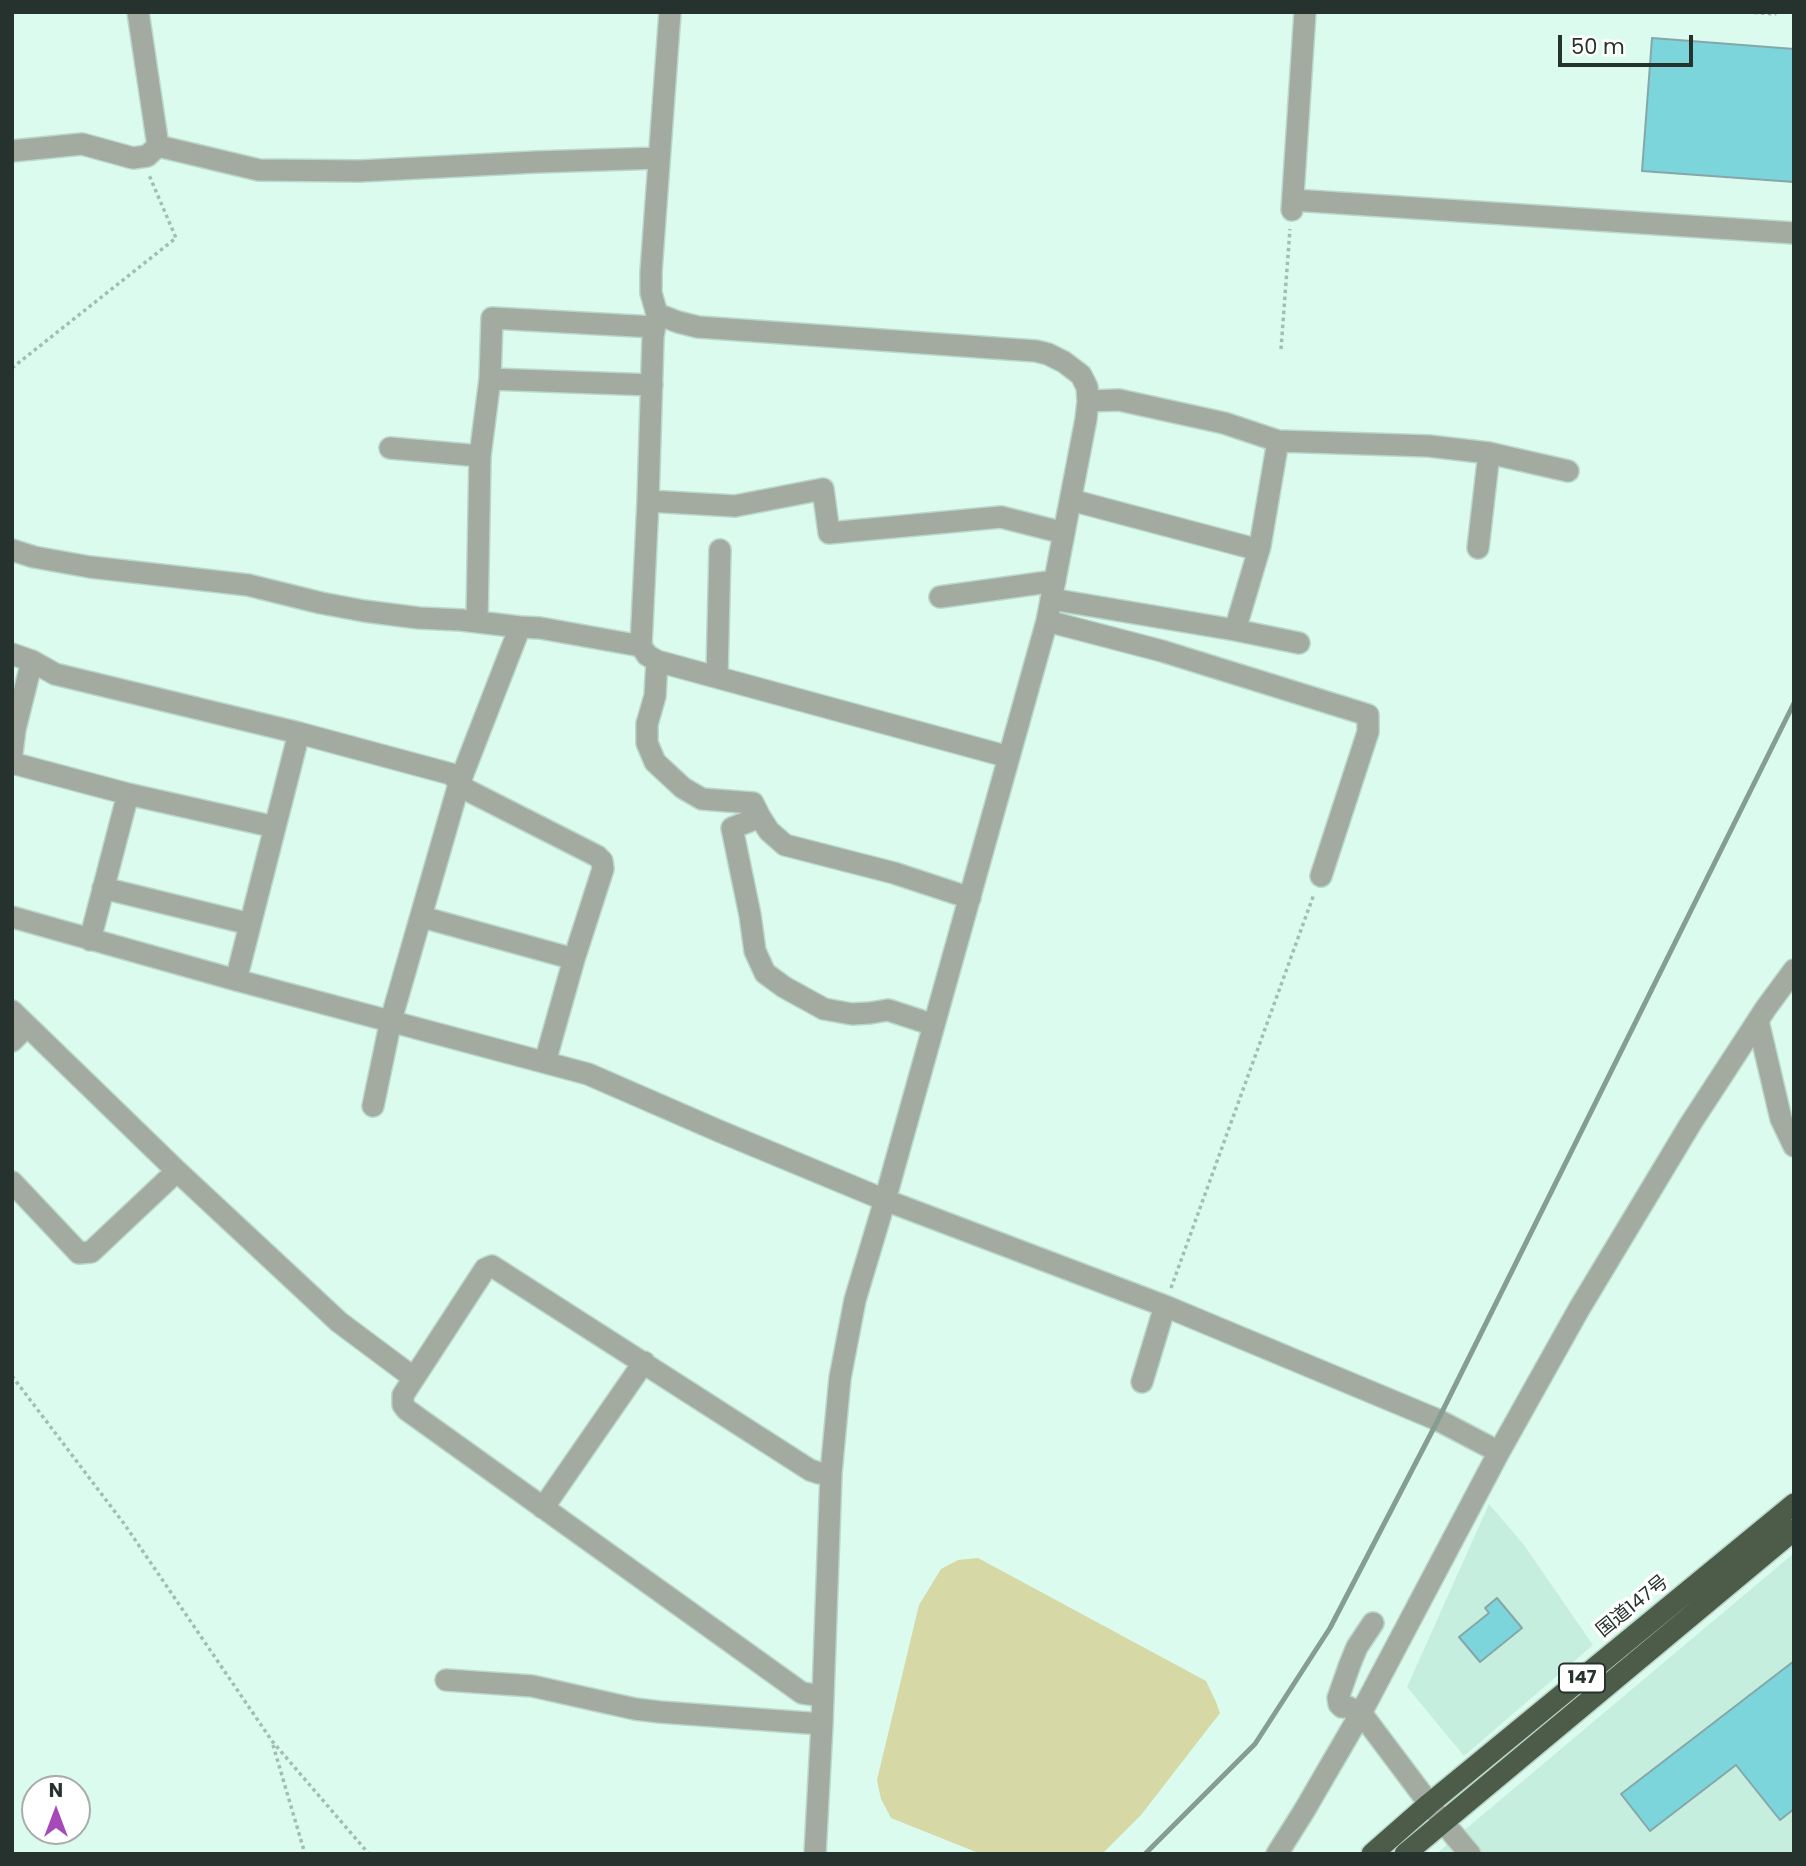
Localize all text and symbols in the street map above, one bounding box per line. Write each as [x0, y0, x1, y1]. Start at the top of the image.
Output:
scale bar [1561, 21, 1696, 65]
text: 50 m [1571, 32, 1625, 61]
street label: 国道147号 [1593, 1571, 1673, 1643]
road number: 147 [1559, 1664, 1605, 1693]
north arrow [21, 1775, 91, 1845]
text: N [49, 1777, 63, 1804]

